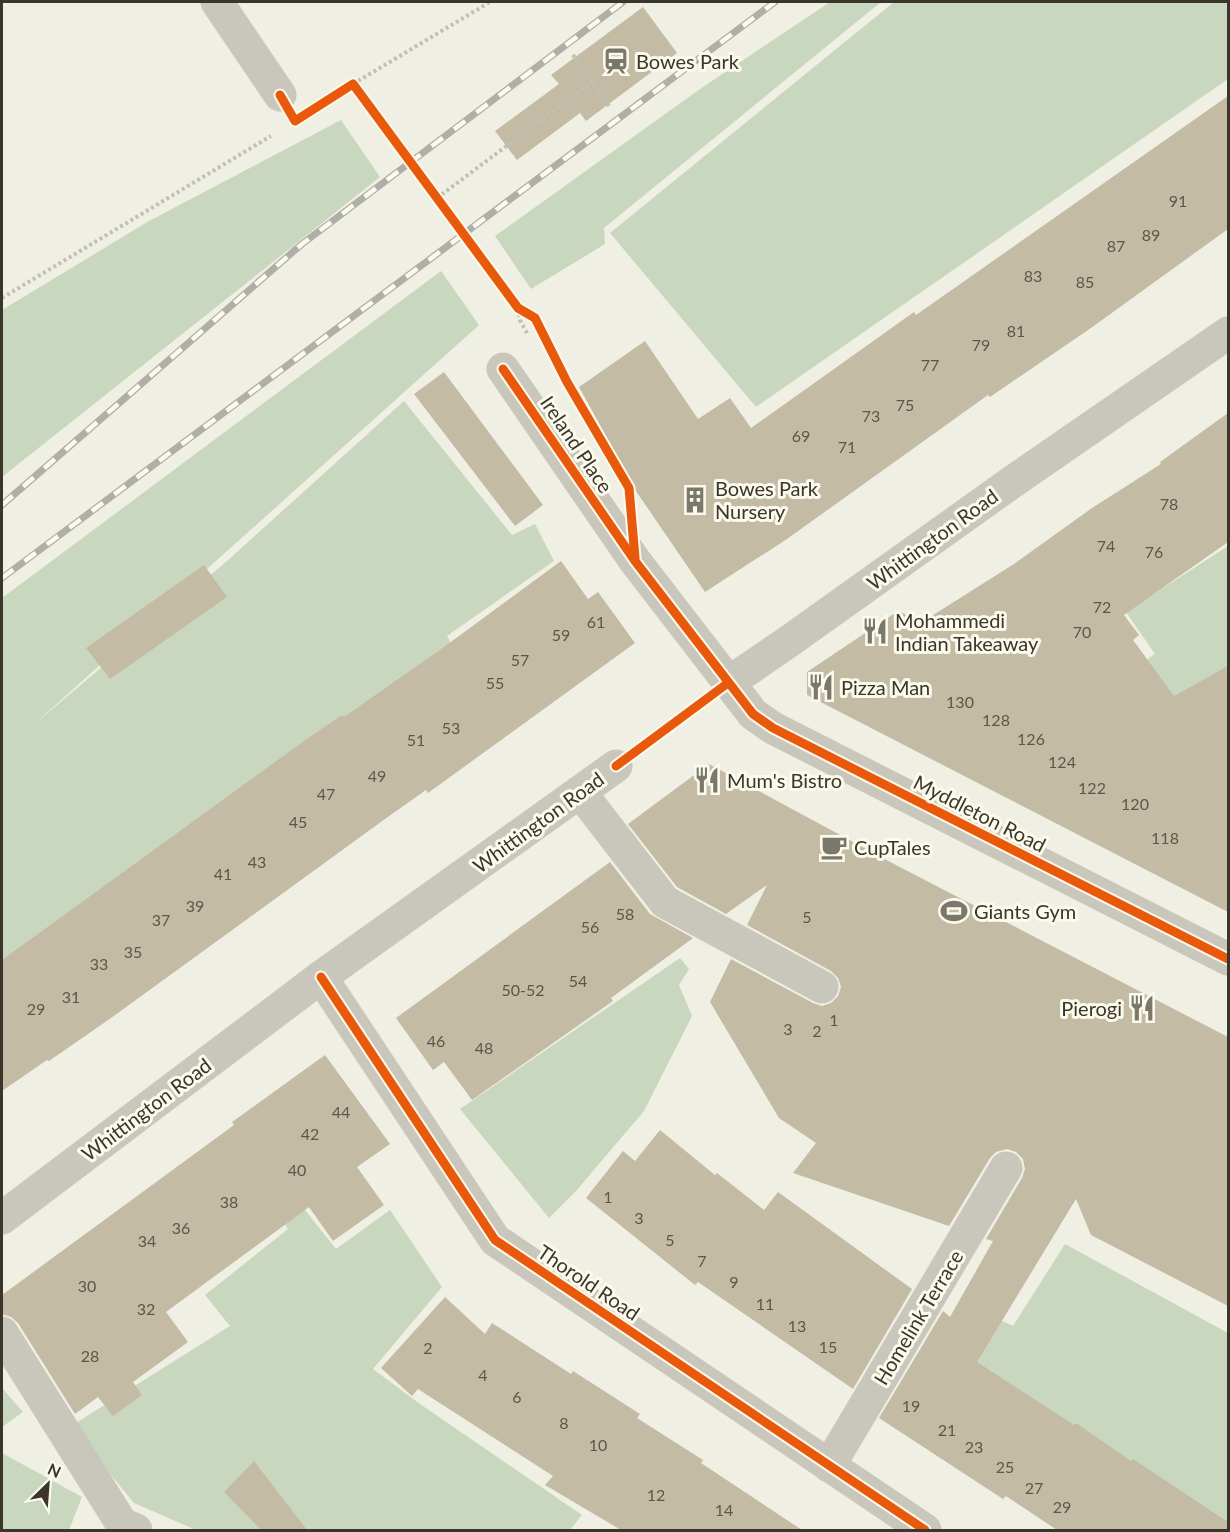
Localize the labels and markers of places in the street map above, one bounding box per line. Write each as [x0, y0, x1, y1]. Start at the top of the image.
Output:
station icon: Bowes Park [601, 46, 631, 76]
place label: Bowes Park [636, 49, 740, 73]
place label: Bowes Park Nursery [715, 476, 819, 523]
building icon: Bowes Park Nursery [680, 485, 710, 515]
place label: Mohammedi Indian Takeaway [895, 608, 1039, 655]
restaurant icon: Mohammedi Indian Takeaway [860, 616, 890, 646]
restaurant icon: Pizza Man [806, 672, 836, 702]
place label: Pizza Man [841, 675, 930, 699]
restaurant icon: Mum's Bistro [692, 765, 722, 795]
place label: Mum's Bistro [727, 768, 842, 792]
cafe icon: CupTales [819, 832, 849, 862]
place label: CupTales [854, 835, 931, 859]
sports icon: Giants Gym [939, 896, 969, 926]
place label: Giants Gym [974, 899, 1076, 923]
restaurant icon: Pierogi [1127, 993, 1157, 1023]
place label: Pierogi [1061, 996, 1122, 1020]

